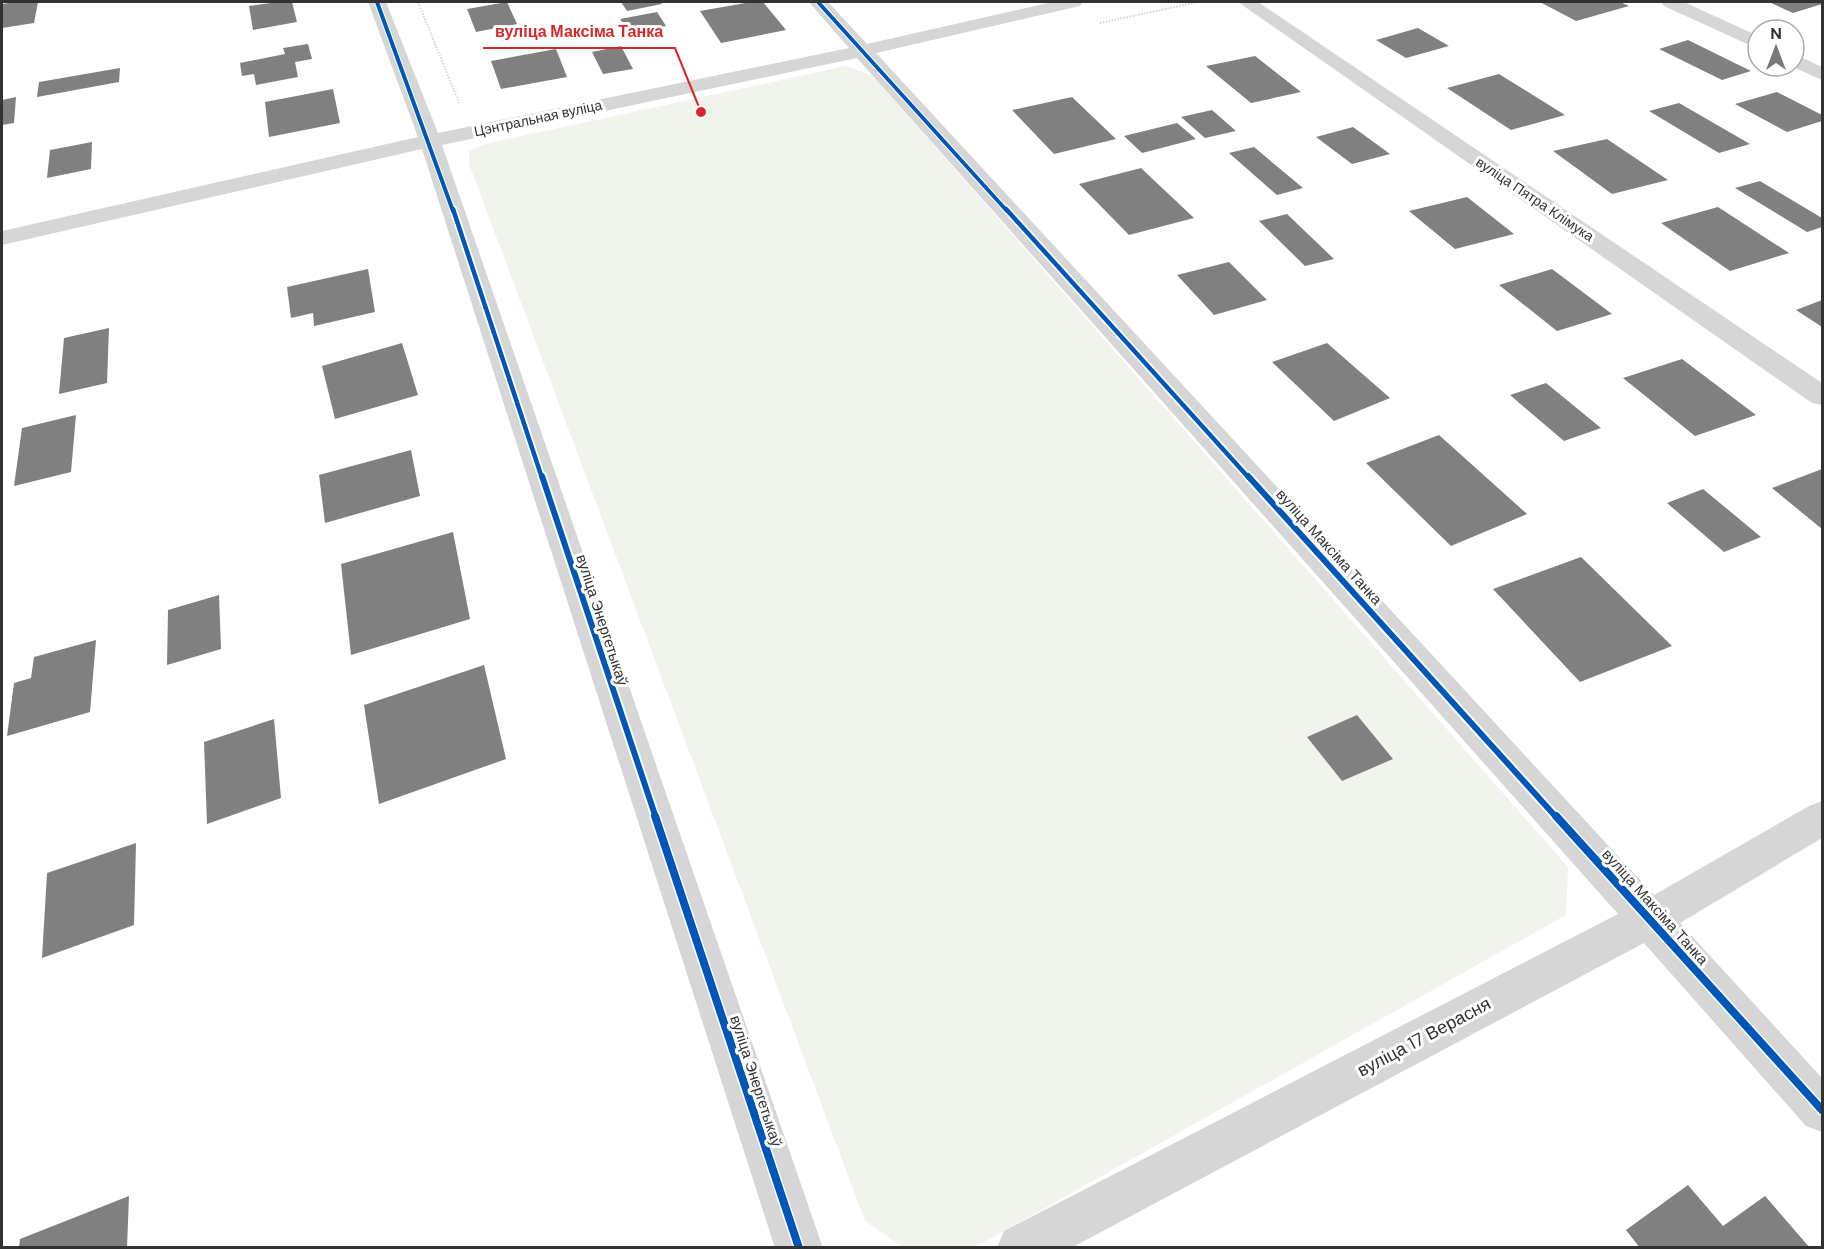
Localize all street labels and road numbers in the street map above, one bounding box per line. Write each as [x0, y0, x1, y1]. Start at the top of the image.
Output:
street label: Цэнтральная вуліца [472, 96, 604, 140]
street label: вуліца Пятра Клімука [1473, 153, 1598, 245]
street label: вуліца Максіма Танка [1272, 485, 1387, 610]
street label: вуліца Энергетыкаў [571, 552, 633, 689]
street label: вуліца Максіма Танка [1598, 845, 1713, 970]
street label: вуліца 17 Верасня [1353, 992, 1495, 1082]
street label: вуліца Энергетыкаў [725, 1013, 787, 1150]

